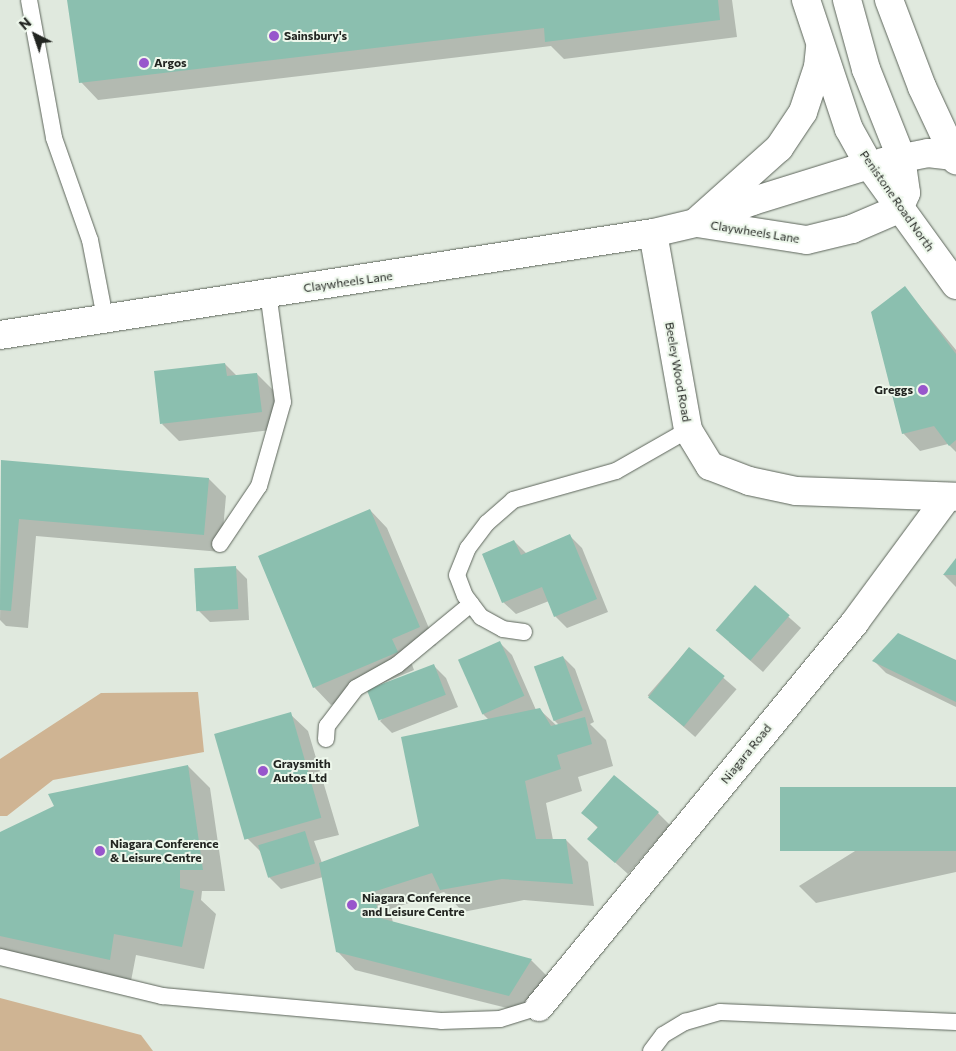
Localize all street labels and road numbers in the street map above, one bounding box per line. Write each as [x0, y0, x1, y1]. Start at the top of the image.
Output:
street label: Penistone Road North [857, 148, 937, 254]
street label: Claywheels Lane [709, 218, 801, 246]
street label: Claywheels Lane [302, 269, 394, 295]
street label: Beeley Wood Road [662, 321, 694, 423]
street label: Niagara Road [718, 721, 774, 787]

